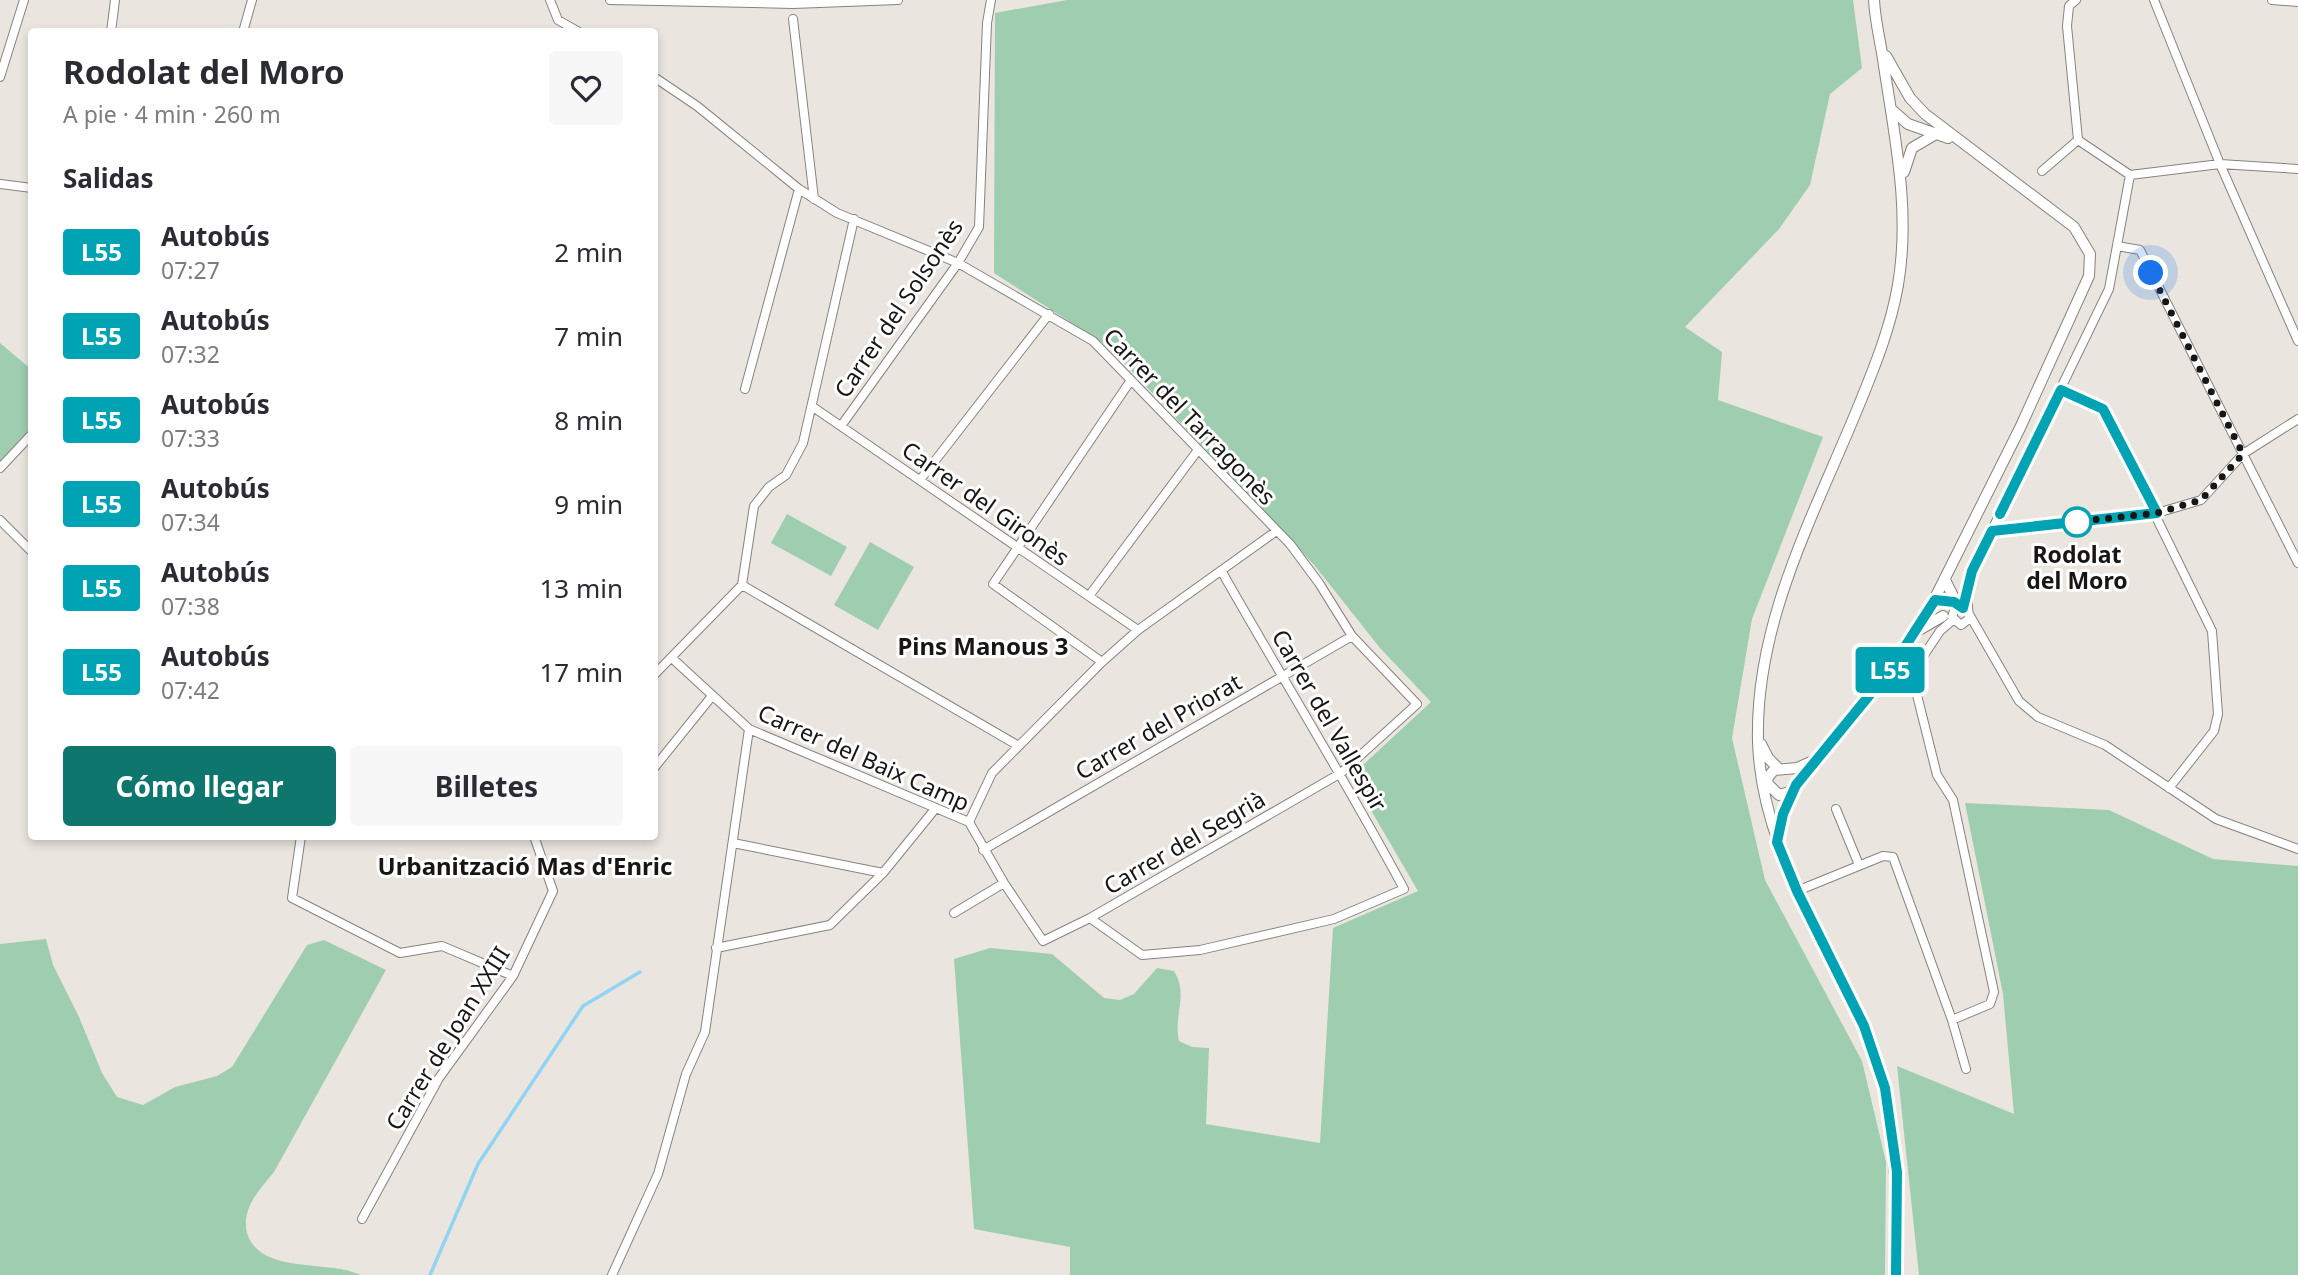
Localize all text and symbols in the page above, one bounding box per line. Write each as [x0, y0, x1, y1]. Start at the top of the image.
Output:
text: Rodolat del Moro [63, 49, 345, 94]
button: heart [549, 51, 623, 125]
text: A pie · 4 min · 260 m [63, 98, 281, 130]
text: Salidas [63, 160, 153, 196]
street label: Carrer del Solsonès [826, 212, 970, 404]
text: Autobús [161, 218, 270, 254]
text: 2 min [554, 234, 623, 270]
text: L55 [81, 235, 122, 268]
text: 07:27 [161, 254, 220, 286]
your location [2133, 255, 2168, 290]
text: Autobús [161, 302, 270, 338]
text: 7 min [554, 318, 623, 354]
text: L55 [81, 319, 122, 352]
street label: Carrer del Tarragonès [1097, 320, 1283, 512]
text: 07:32 [161, 338, 220, 370]
text: Autobús [161, 386, 270, 422]
text: 8 min [554, 402, 623, 438]
text: L55 [81, 403, 122, 436]
text: 07:33 [161, 422, 220, 454]
street label: Carrer del Gironès [896, 433, 1076, 573]
text: Autobús [161, 470, 270, 506]
text: 9 min [554, 486, 623, 522]
text: L55 [81, 487, 122, 520]
text: 07:34 [161, 506, 220, 538]
marker: Rodolat del Moro [2062, 507, 2092, 537]
place label: Rodolat del Moro [2026, 538, 2128, 596]
text: Autobús [161, 554, 270, 590]
text: 13 min [539, 570, 623, 606]
text: L55 [81, 571, 122, 604]
text: 07:38 [161, 590, 220, 622]
street label: Carrer del Vallespir [1265, 623, 1395, 817]
district label: Pins Manous 3 [897, 629, 1069, 662]
text: Autobús [161, 638, 270, 674]
line badge: L55 [1850, 647, 1930, 693]
text: L55 [1870, 653, 1910, 686]
text: 17 min [539, 654, 623, 690]
text: L55 [81, 655, 122, 688]
street label: Carrer del Priorat [1069, 665, 1247, 787]
text: 07:42 [161, 674, 220, 706]
street label: Carrer del Baix Camp [753, 696, 975, 818]
button: Cómo llegar [63, 746, 336, 826]
button: Billetes [350, 746, 623, 826]
street label: Carrer del Segrià [1097, 783, 1271, 901]
district label: Urbanització Mas d'Enric [378, 849, 672, 882]
street label: Carrer de Joan XXIII [377, 940, 517, 1136]

